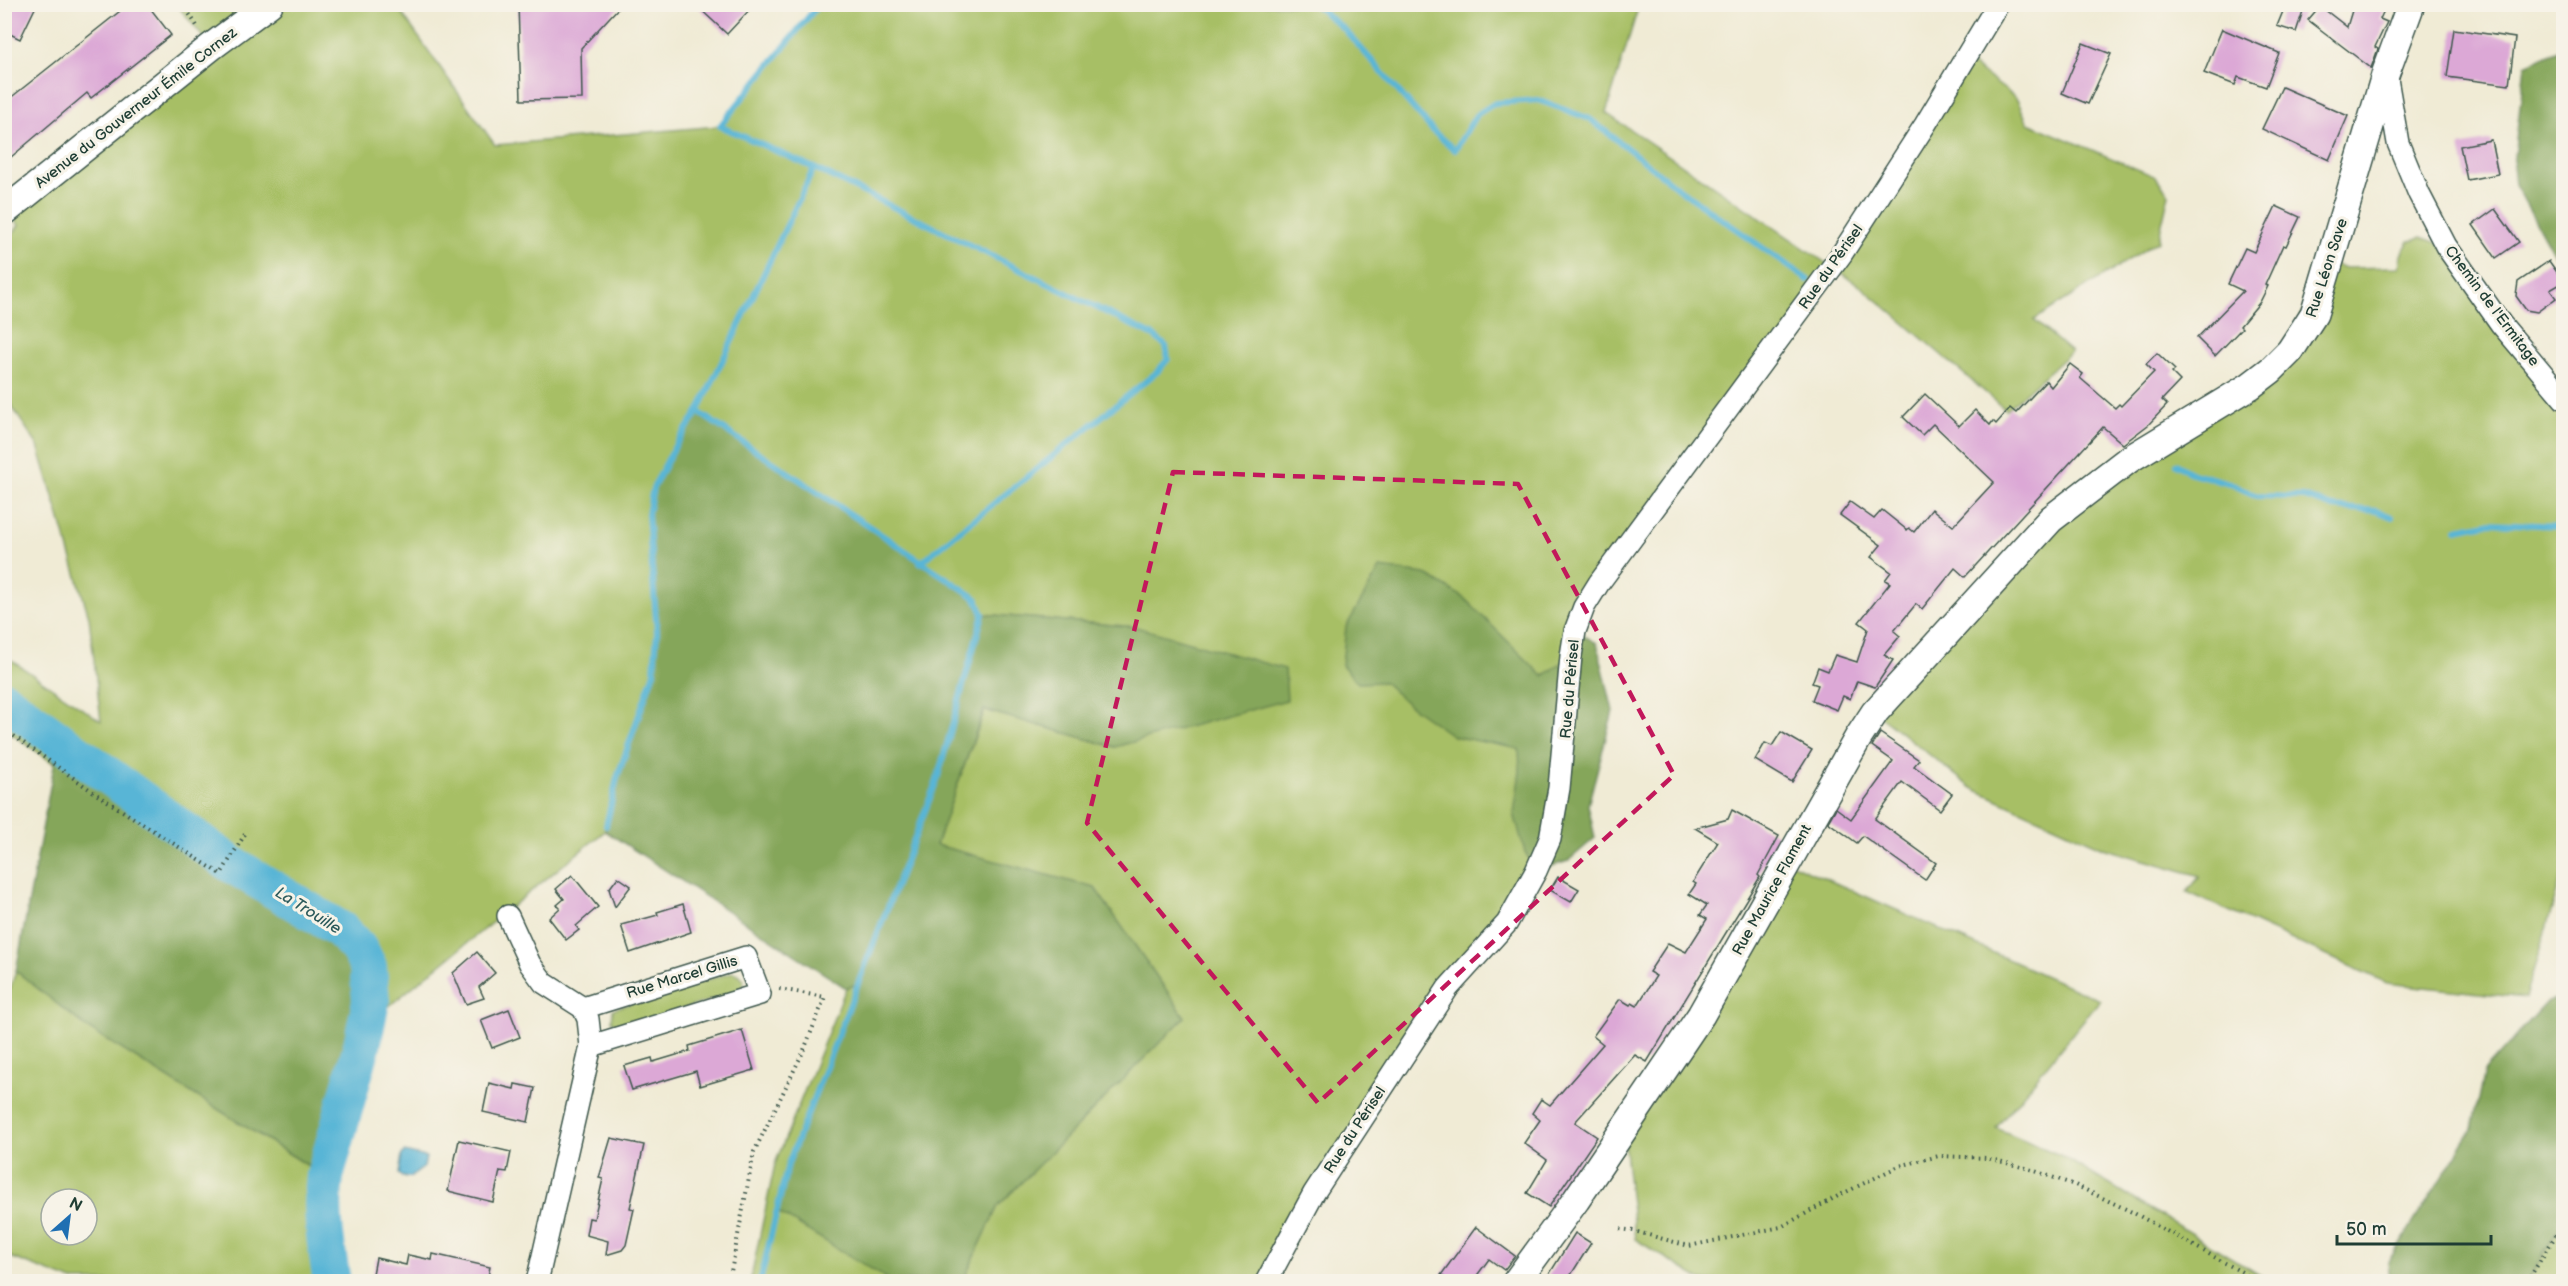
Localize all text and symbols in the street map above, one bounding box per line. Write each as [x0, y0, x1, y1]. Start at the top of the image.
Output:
street label: Avenue du Gouverneur Émile Cornez [31, 23, 241, 193]
street label: Rue Léon Save [2302, 216, 2352, 320]
street label: Rue du Périsel [1795, 221, 1867, 313]
street label: Chemin de l'Ermitage [2440, 242, 2544, 370]
street label: Rue du Périsel [1556, 639, 1584, 739]
street label: Rue Maurice Flament [1728, 821, 1816, 959]
water label: La Trouille [272, 883, 344, 939]
street label: Rue Marcel Gillis [624, 951, 740, 1003]
street label: Rue du Périsel [1320, 1083, 1390, 1177]
north arrow [39, 1187, 99, 1247]
text: N [66, 1194, 85, 1216]
scale bar [2337, 1208, 2492, 1246]
text: 50 m [2346, 1219, 2387, 1240]

